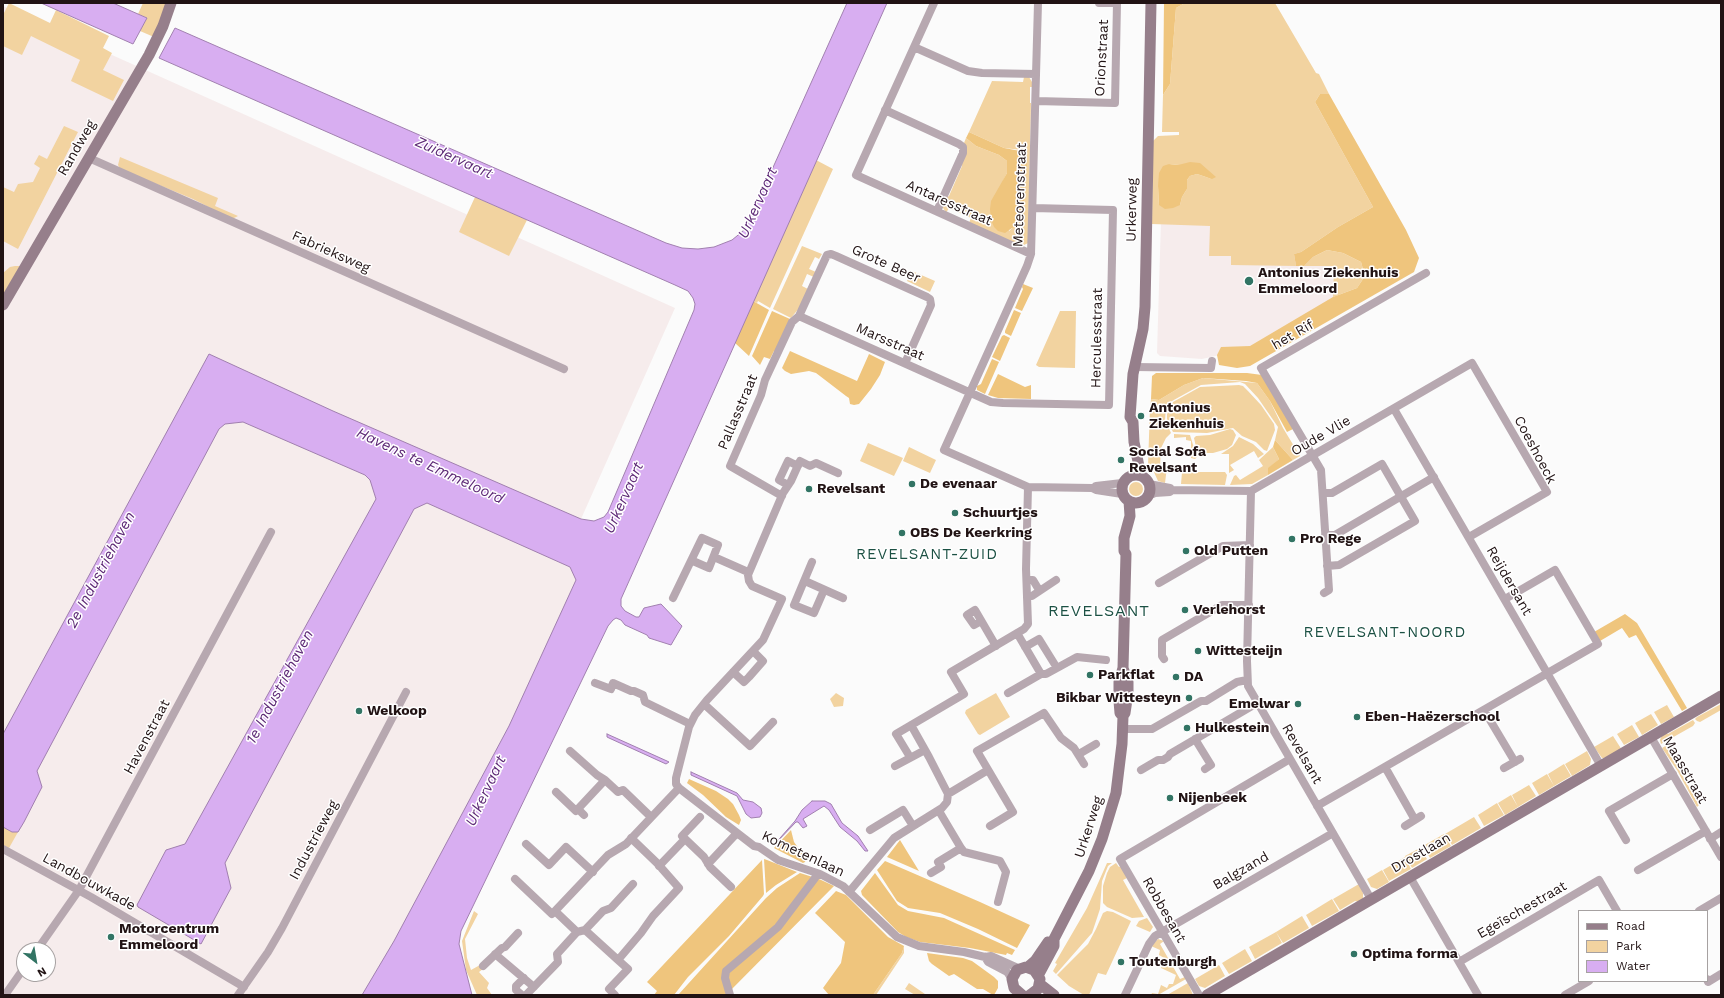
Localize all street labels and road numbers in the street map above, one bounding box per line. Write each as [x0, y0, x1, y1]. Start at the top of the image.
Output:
street label: Orionstraat [1092, 19, 1112, 97]
street label: Randweg [54, 117, 100, 179]
street label: Meteorenstraat [1010, 142, 1030, 248]
street label: Antaresstraat [903, 176, 995, 230]
street label: Urkerweg [1123, 178, 1141, 242]
street label: Fabrieksweg [289, 227, 373, 277]
street label: Grote Beer [849, 241, 923, 287]
street label: Herculesstraat [1088, 288, 1106, 388]
street label: het Rif [1269, 316, 1317, 354]
street label: Marsstraat [853, 320, 927, 364]
street label: Pallasstraat [715, 372, 761, 452]
street label: Oude Vlie [1288, 412, 1354, 460]
street label: Coeshoeck [1510, 413, 1560, 487]
street label: Reijdersant [1483, 544, 1535, 618]
street label: Havenstraat [120, 697, 174, 777]
street label: Revelsant [1278, 721, 1326, 787]
street label: Maasstraat [1659, 733, 1711, 807]
street label: Urkerweg [1071, 794, 1107, 860]
street label: Industrieweg [286, 797, 342, 883]
street label: Kometenlaan [759, 827, 847, 881]
street label: Drostlaan [1388, 829, 1454, 877]
street label: Balgzand [1210, 848, 1272, 894]
street label: Landbouwkade [40, 849, 138, 915]
street label: Robbesant [1139, 874, 1189, 946]
street label: Egeïschestraat [1474, 878, 1570, 942]

